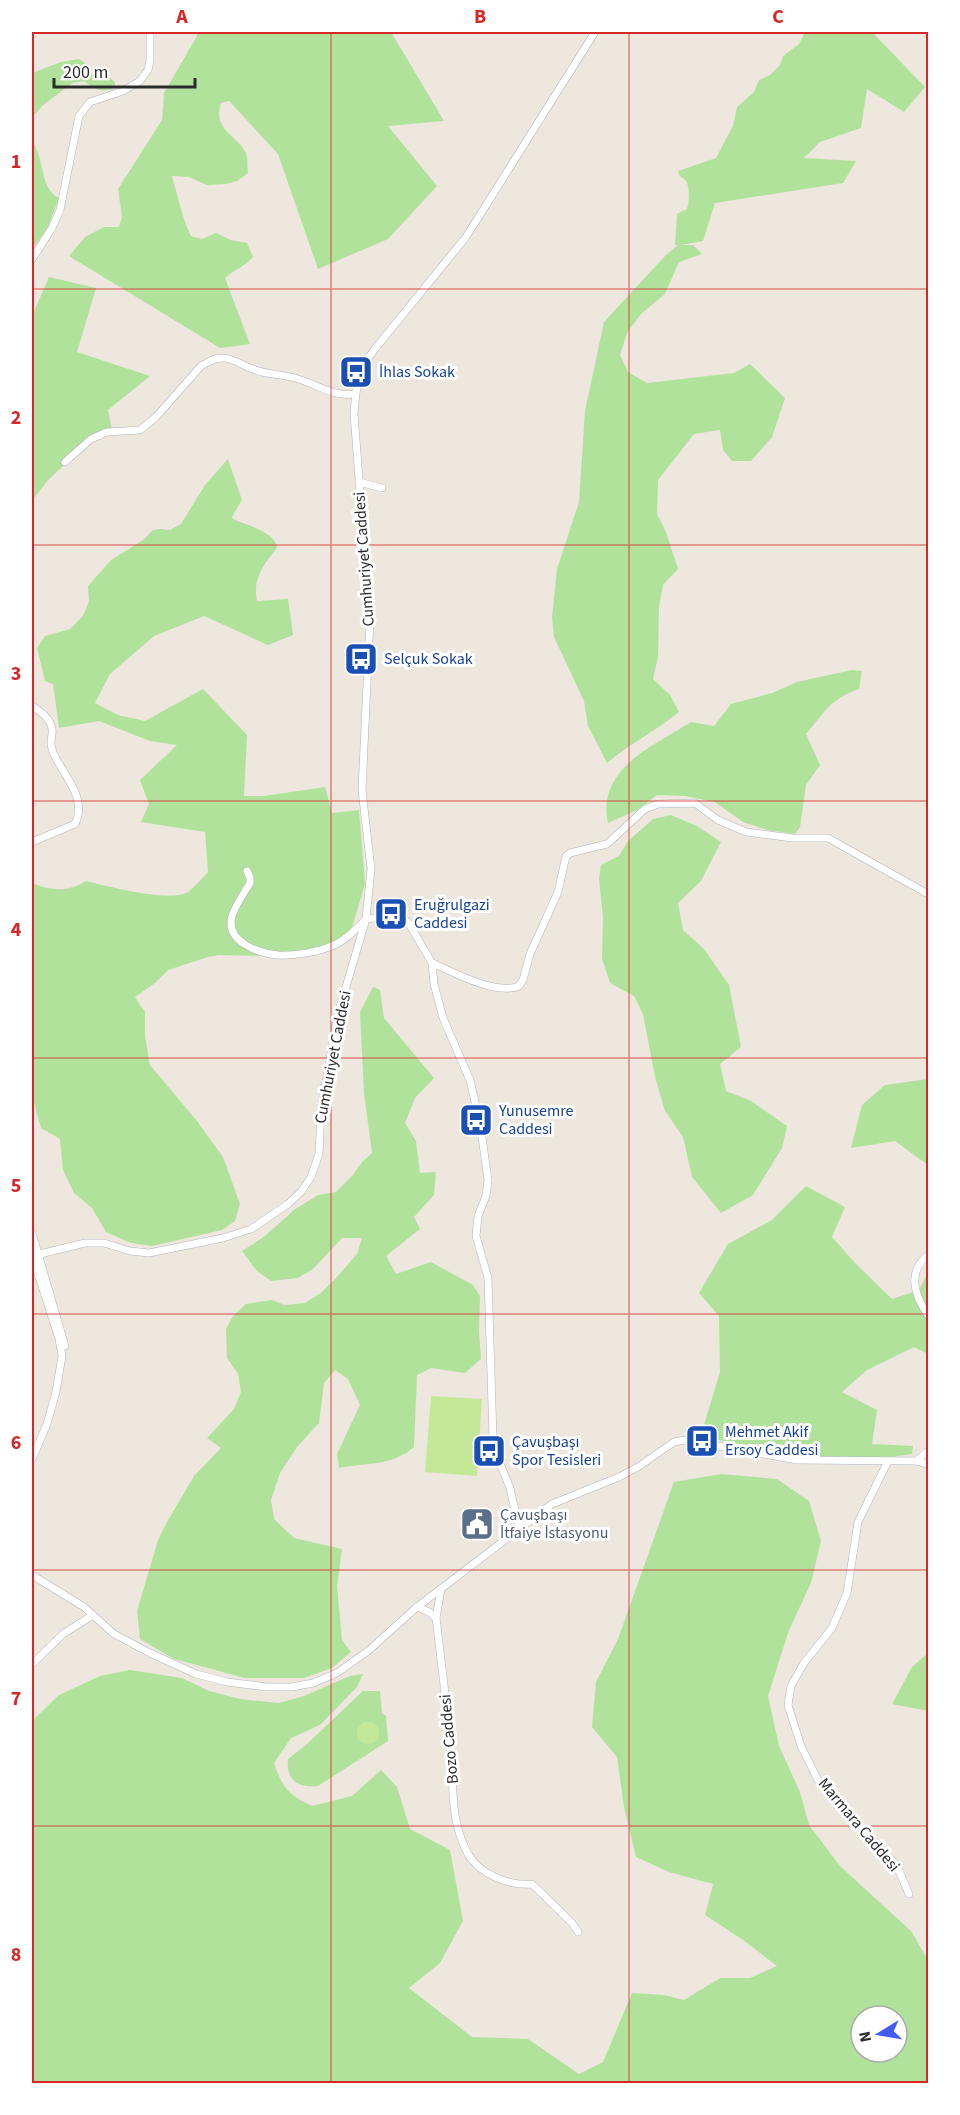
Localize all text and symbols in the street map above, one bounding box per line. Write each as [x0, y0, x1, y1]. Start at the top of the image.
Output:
text: A [175, 3, 188, 31]
text: B [474, 3, 486, 31]
text: C [772, 3, 784, 31]
scale bar [54, 51, 195, 89]
text: 200 m [63, 60, 108, 85]
text: 1 [11, 148, 21, 176]
bus stop icon: İhlas Sokak [338, 354, 374, 390]
place label: İhlas Sokak [379, 361, 455, 383]
text: 2 [11, 404, 21, 432]
street label: Cumhuriyet Caddesi [348, 491, 380, 627]
bus stop icon: Selçuk Sokak [343, 641, 379, 677]
place label: Selçuk Sokak [384, 648, 473, 670]
text: 3 [11, 660, 21, 688]
place label: Eruğrulgazi Caddesi [414, 894, 490, 934]
bus stop icon: Eruğrulgazi Caddesi [373, 896, 409, 932]
text: 4 [11, 916, 22, 944]
street label: Cumhuriyet Caddesi [309, 989, 357, 1125]
place label: Yunusemre Caddesi [498, 1100, 574, 1140]
bus stop icon: Yunusemre Caddesi [458, 1102, 494, 1138]
text: 5 [11, 1172, 21, 1200]
place label: Mehmet Akif Ersoy Caddesi [725, 1421, 818, 1461]
bus stop icon: Mehmet Akif Ersoy Caddesi [684, 1423, 720, 1459]
text: 6 [11, 1429, 21, 1457]
place label: Çavuşbaşı Spor Tesisleri [512, 1431, 601, 1471]
bus stop icon: Çavuşbaşı Spor Tesisleri [471, 1433, 507, 1469]
place label: Çavuşbaşı İtfaiye İstasyonu [500, 1504, 608, 1544]
public building icon: Çavuşbaşı İtfaiye İstasyonu [459, 1506, 495, 1542]
text: 7 [11, 1685, 21, 1713]
street label: Bozo Caddesi [434, 1693, 464, 1785]
street label: Marmara Caddesi [813, 1773, 905, 1877]
text: 8 [11, 1941, 21, 1969]
north arrow [849, 2004, 909, 2064]
text: N [853, 2029, 877, 2044]

